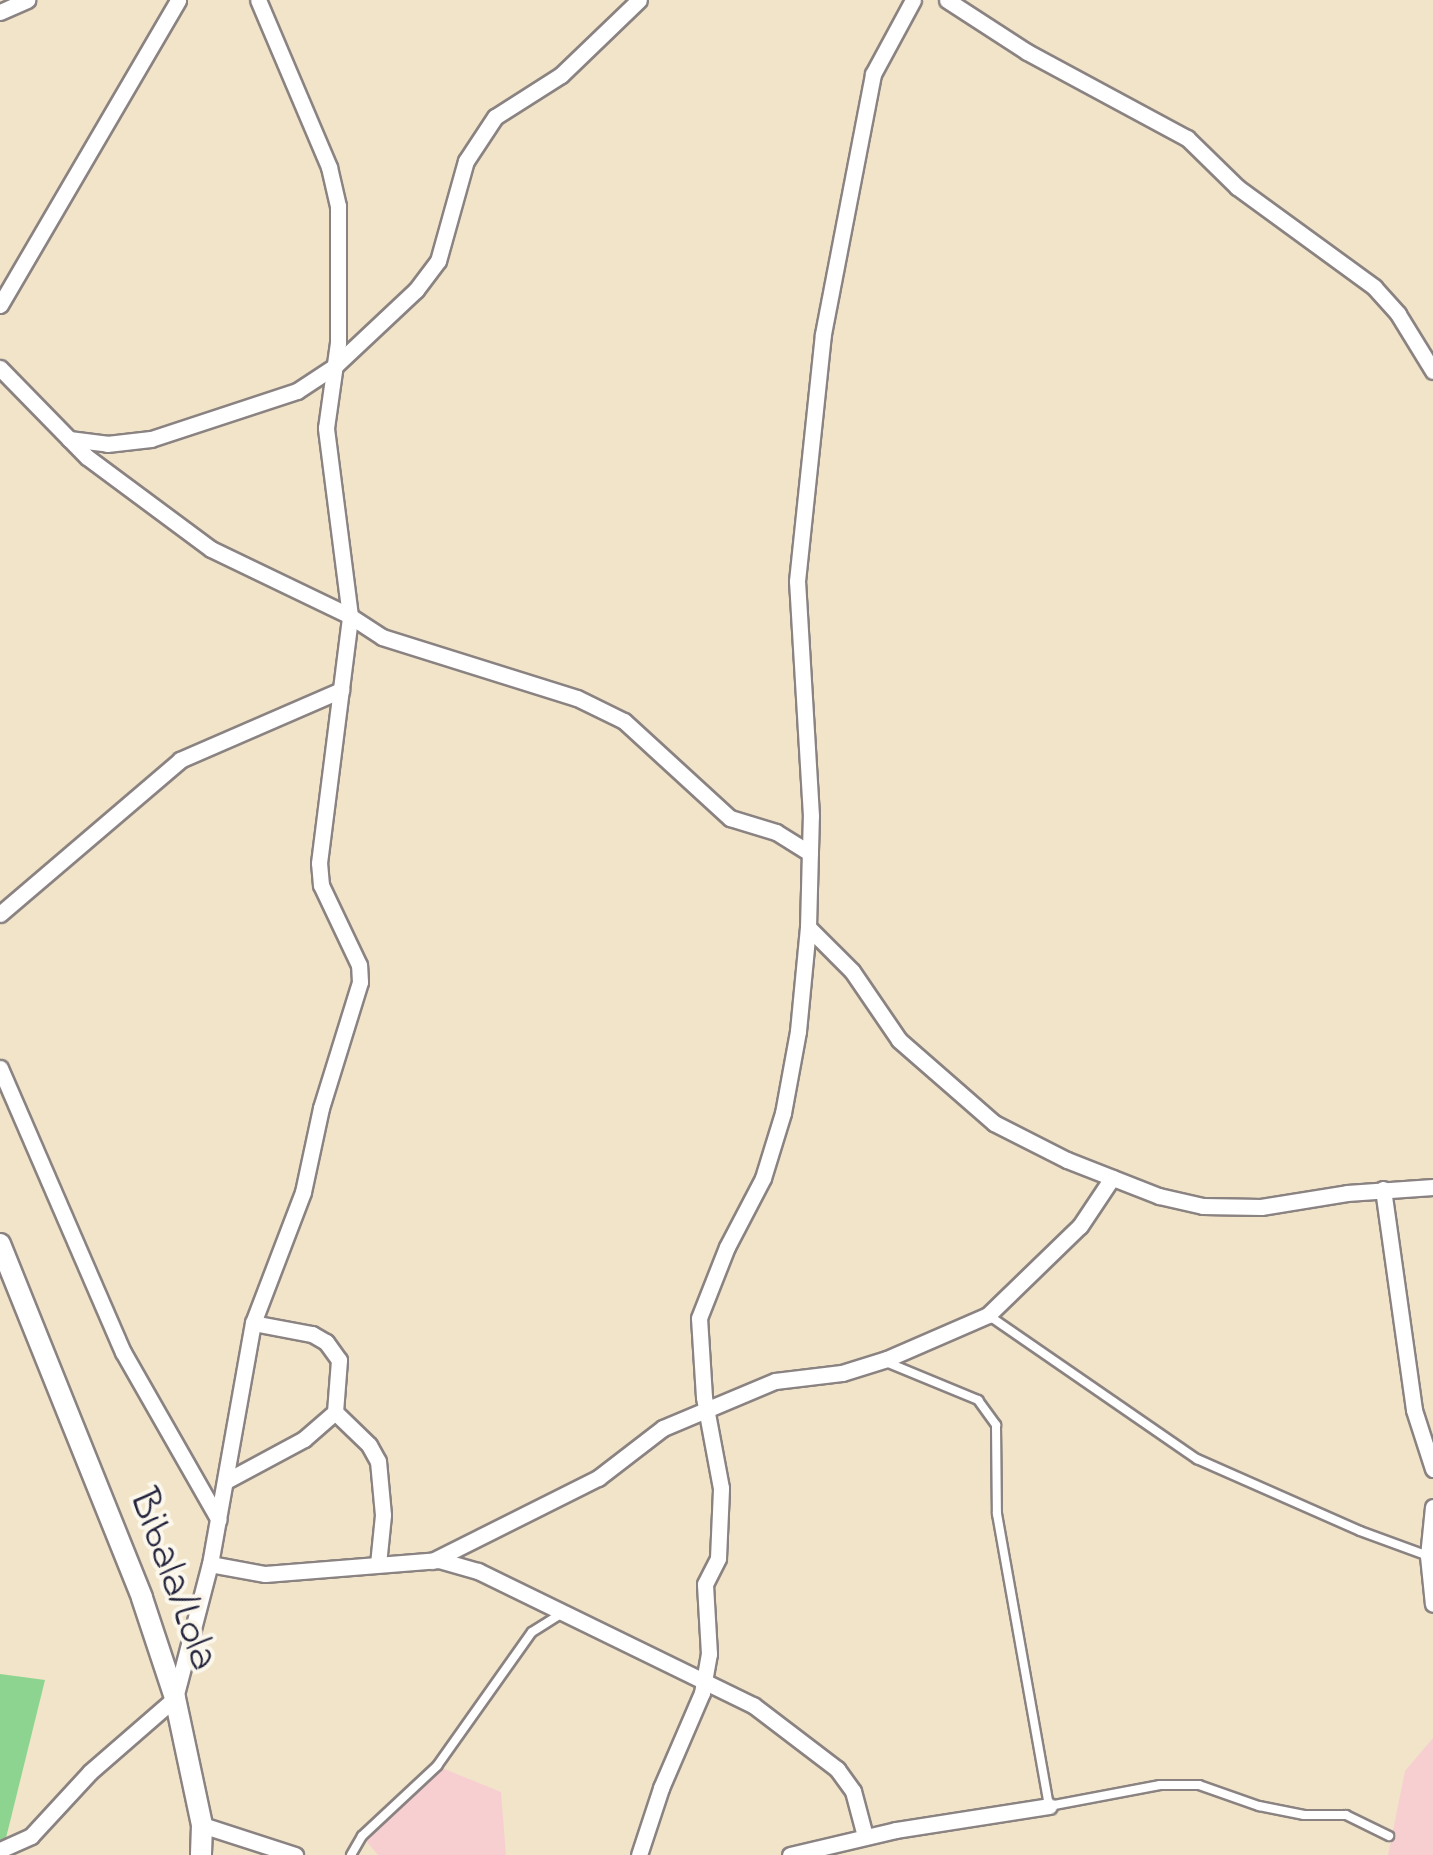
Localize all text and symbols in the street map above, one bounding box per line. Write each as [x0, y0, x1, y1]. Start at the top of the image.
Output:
street label: Bibala/Lola [116, 1482, 228, 1678]

